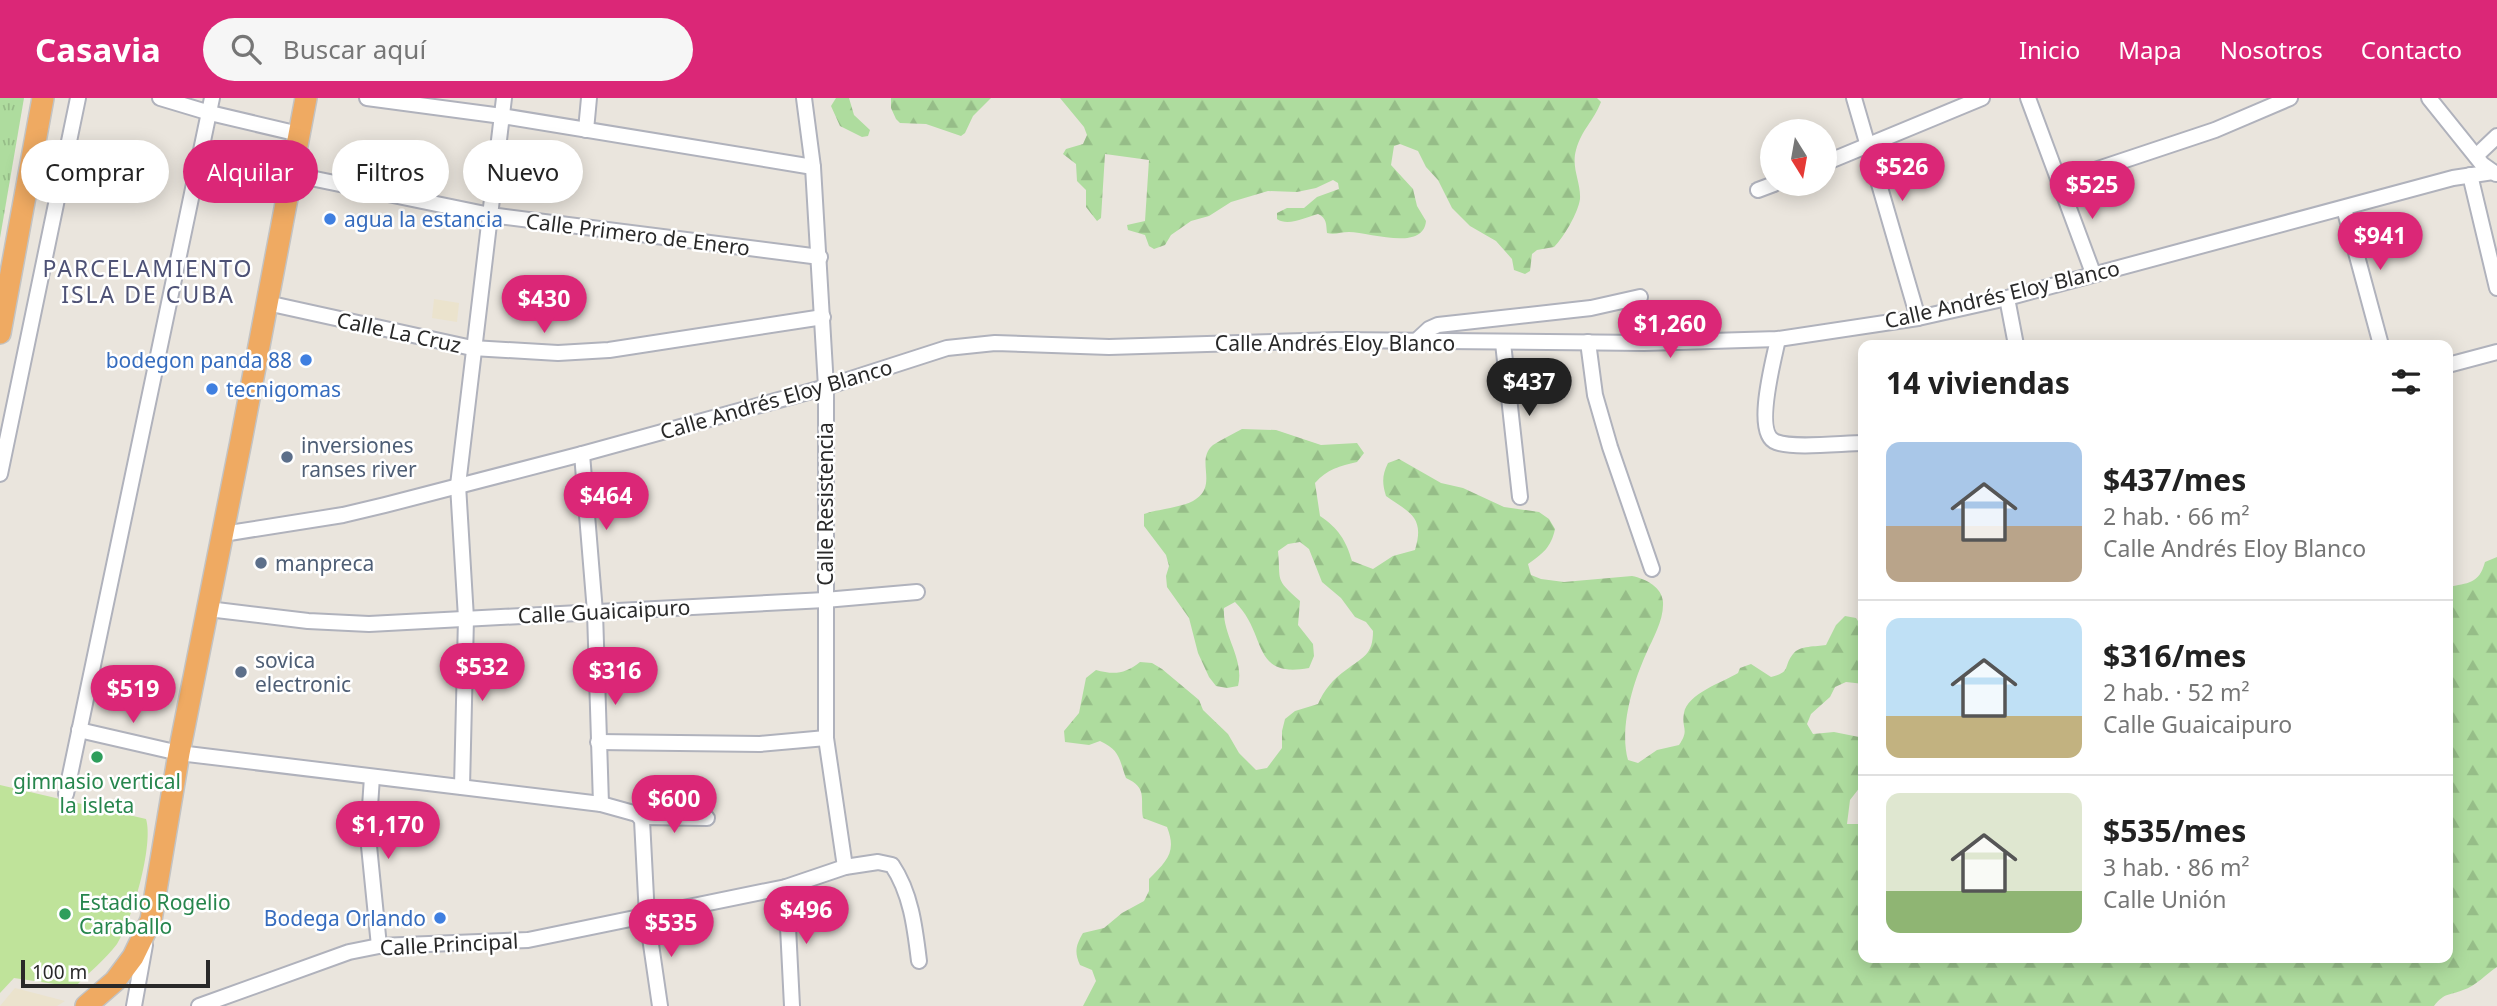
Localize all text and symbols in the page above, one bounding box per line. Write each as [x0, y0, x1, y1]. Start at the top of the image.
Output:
search box [203, 18, 693, 81]
text: Casavia [35, 27, 161, 72]
icon: search [227, 30, 265, 68]
text: Buscar aquí [283, 31, 426, 67]
text: Inicio [2019, 33, 2080, 66]
text: Mapa [2118, 33, 2182, 66]
text: Nosotros [2220, 33, 2323, 66]
text: Contacto [2361, 33, 2462, 66]
north arrow [1760, 119, 1838, 196]
map controls [1760, 119, 1837, 196]
chip: Comprar [21, 140, 169, 203]
chip: Alquilar [183, 140, 318, 203]
chip: Filtros [332, 140, 449, 203]
chip: Nuevo [463, 140, 583, 203]
pin: $526 [1861, 144, 1943, 203]
text: $526 [1876, 150, 1928, 182]
pin: $525 [2051, 162, 2133, 221]
text: $525 [2066, 168, 2118, 200]
place label: agua la estancia [344, 205, 503, 233]
street label: Calle Primero de Enero [524, 206, 752, 262]
marker: agua la estancia [322, 211, 338, 227]
pin: $941 [2339, 212, 2421, 272]
text: $941 [2354, 219, 2406, 251]
district label: PARCELAMIENTO ISLA DE CUBA [42, 252, 254, 310]
street label: Calle Andrés Eloy Blanco [1882, 253, 2122, 335]
pin: $430 [503, 275, 585, 335]
text: $430 [518, 282, 570, 314]
pin: $1,260 [1613, 300, 1727, 360]
street label: Calle La Cruz [334, 305, 464, 359]
text: $1,260 [1634, 307, 1706, 339]
street label: Calle Andrés Eloy Blanco [1215, 329, 1455, 357]
place label: bodegon panda 88 [106, 346, 292, 374]
marker: bodegon panda 88 [298, 352, 314, 368]
street label: Calle Andrés Eloy Blanco [657, 352, 895, 446]
pin: $437 [1488, 358, 1570, 418]
text: 14 viviendas [1886, 362, 2070, 403]
icon: filters [2387, 363, 2425, 401]
text: $437 [1503, 365, 1555, 397]
place label: tecnigomas [226, 375, 341, 403]
marker: tecnigomas [204, 381, 220, 397]
street label: Calle Resistencia [811, 422, 839, 586]
place label: inversiones ranses river [301, 431, 417, 483]
marker: inversiones ranses river [279, 449, 295, 465]
text: $437/mes [2103, 459, 2246, 500]
icon: home [1942, 470, 2026, 554]
pin: $464 [565, 472, 647, 532]
text: $464 [580, 479, 632, 511]
text: 2 hab. · 66 m² [2103, 500, 2250, 532]
text: Calle Andrés Eloy Blanco [2103, 532, 2366, 564]
place label: manpreca [275, 549, 374, 577]
marker: manpreca [253, 555, 269, 571]
street label: Calle Guaicaipuro [517, 592, 691, 630]
text: $316/mes [2103, 635, 2246, 676]
pin: $532 [441, 644, 523, 703]
place label: sovica electronic [255, 646, 351, 698]
icon: home [1942, 646, 2026, 730]
pin: $316 [574, 648, 656, 707]
text: $532 [456, 650, 508, 682]
text: $316 [589, 654, 641, 686]
marker: sovica electronic [233, 664, 249, 680]
pin: $519 [92, 666, 174, 725]
text: $519 [107, 672, 159, 704]
text: 2 hab. · 52 m² [2103, 676, 2250, 708]
text: Calle Guaicaipuro [2103, 708, 2292, 740]
marker: gimnasio vertical la isleta [89, 749, 105, 765]
place label: gimnasio vertical la isleta [13, 767, 181, 819]
pin: $600 [633, 776, 715, 835]
text: $600 [648, 782, 700, 814]
pin: $1,170 [331, 802, 445, 861]
text: $1,170 [352, 808, 424, 840]
text: $535/mes [2103, 810, 2246, 851]
icon: home [1942, 821, 2026, 905]
text: 3 hab. · 86 m² [2103, 851, 2250, 883]
text: Calle Unión [2103, 883, 2226, 915]
pin: $496 [765, 886, 847, 946]
place label: Estadio Rogelio Caraballo [79, 888, 231, 940]
text: $496 [780, 893, 832, 925]
pin: $535 [630, 900, 712, 959]
place label: Bodega Orlando [264, 904, 426, 932]
marker: Estadio Rogelio Caraballo [57, 906, 73, 922]
text: $535 [645, 906, 697, 938]
marker: Bodega Orlando [432, 910, 448, 926]
street label: Calle Principal [379, 926, 519, 962]
scale bar [21, 957, 210, 989]
text: 100 m [32, 959, 87, 985]

